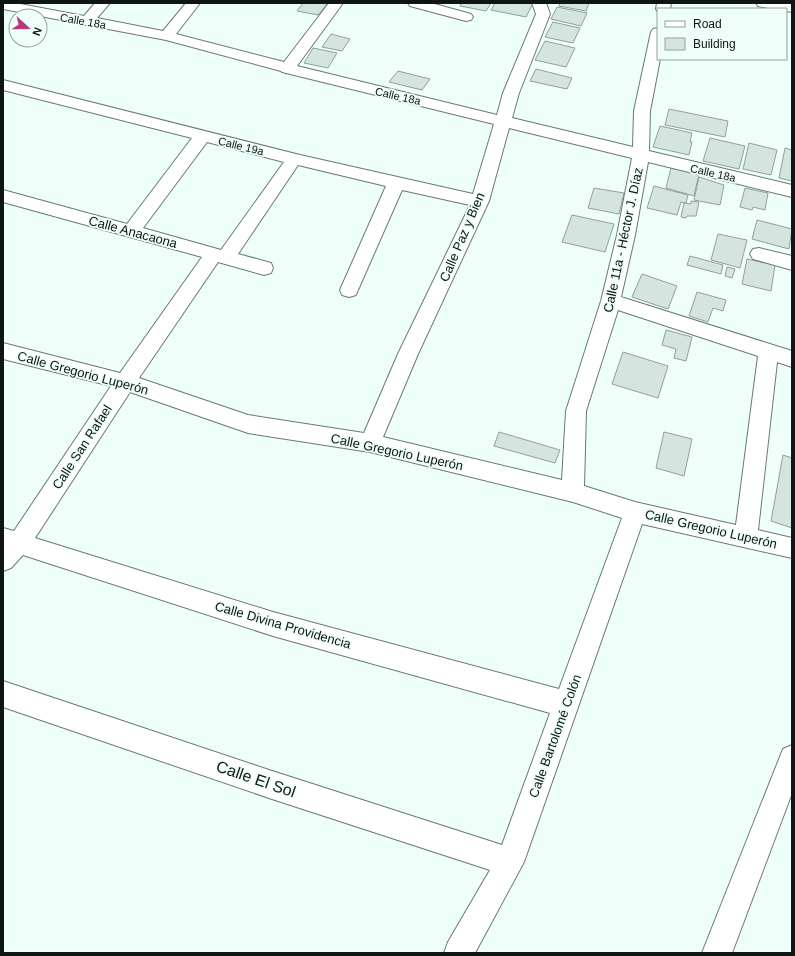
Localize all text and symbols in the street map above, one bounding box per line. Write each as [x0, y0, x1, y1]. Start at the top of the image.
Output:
north arrow [8, 8, 48, 48]
legend [657, 8, 787, 60]
street label: Calle 18a [59, 11, 108, 31]
text: Road [693, 17, 722, 31]
text: N [30, 26, 44, 37]
text: Building [693, 37, 736, 51]
street label: Calle 18a [374, 85, 423, 107]
street label: Calle 19a [217, 135, 266, 158]
street label: Calle 18a [689, 162, 738, 184]
street label: Calle 11a - Héctor J. Díaz [600, 166, 646, 314]
street label: Calle Paz y Bien [436, 190, 488, 284]
street label: Calle Anacaona [87, 213, 180, 251]
street label: Calle Gregorio Luperón [16, 348, 150, 398]
street label: Calle San Rafael [49, 402, 115, 492]
street label: Calle Gregorio Luperón [329, 431, 465, 473]
street label: Calle Gregorio Luperón [643, 506, 779, 552]
street label: Calle Divina Providencia [213, 598, 354, 652]
street label: Calle Bartolomé Colón [526, 672, 584, 800]
street label: Calle El Sol [214, 758, 298, 800]

